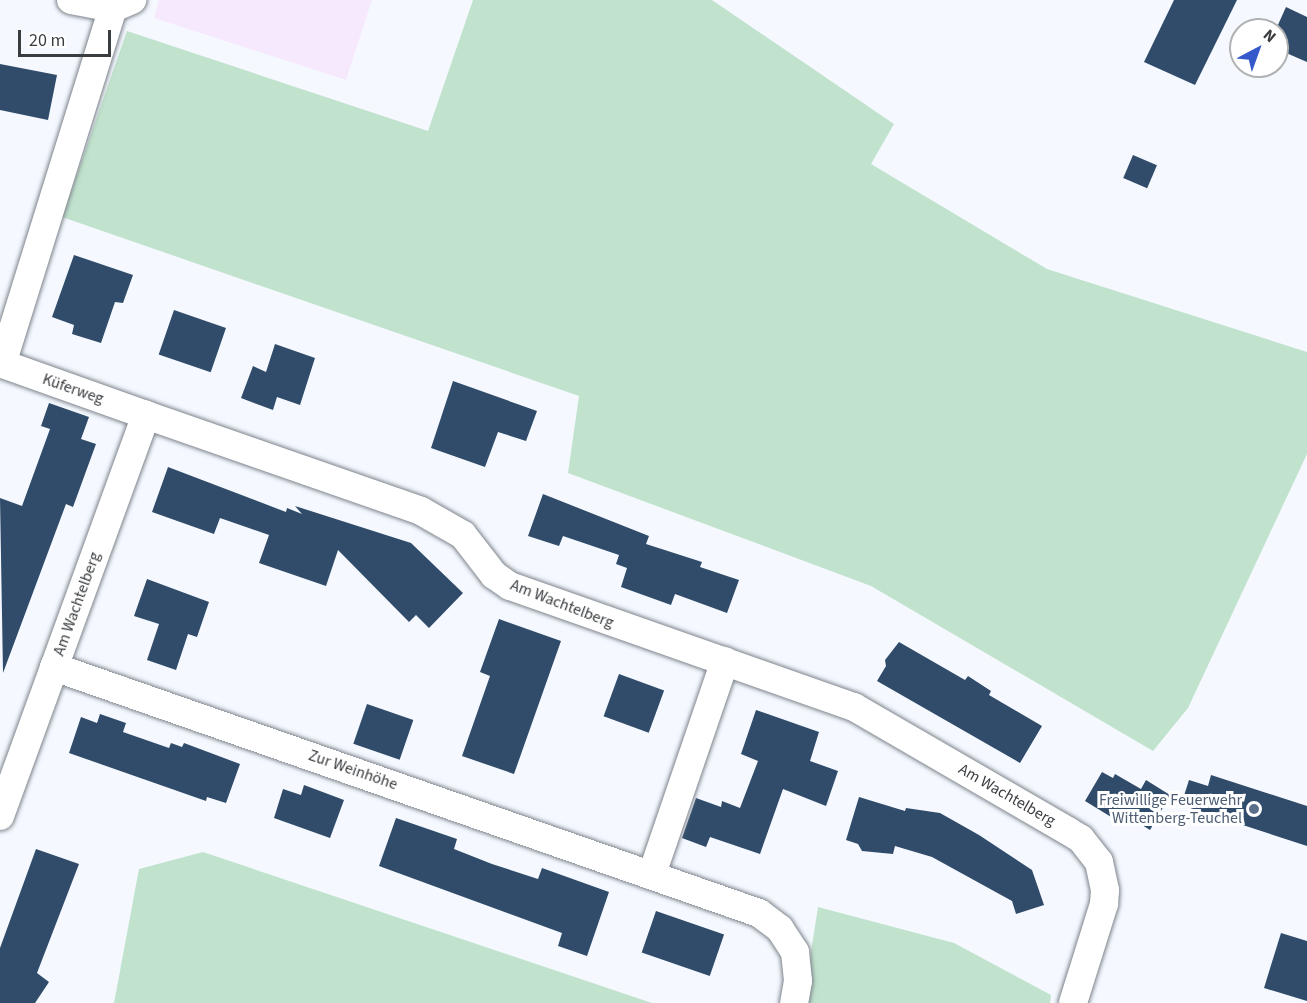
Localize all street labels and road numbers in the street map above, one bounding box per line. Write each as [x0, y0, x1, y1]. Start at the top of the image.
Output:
street label: Küferweg [40, 370, 106, 408]
street label: Am Wachtelberg [49, 550, 105, 658]
street label: Am Wachtelberg [508, 576, 616, 632]
street label: Zur Weinhöhe [306, 746, 400, 794]
street label: Am Wachtelberg [955, 759, 1059, 831]

